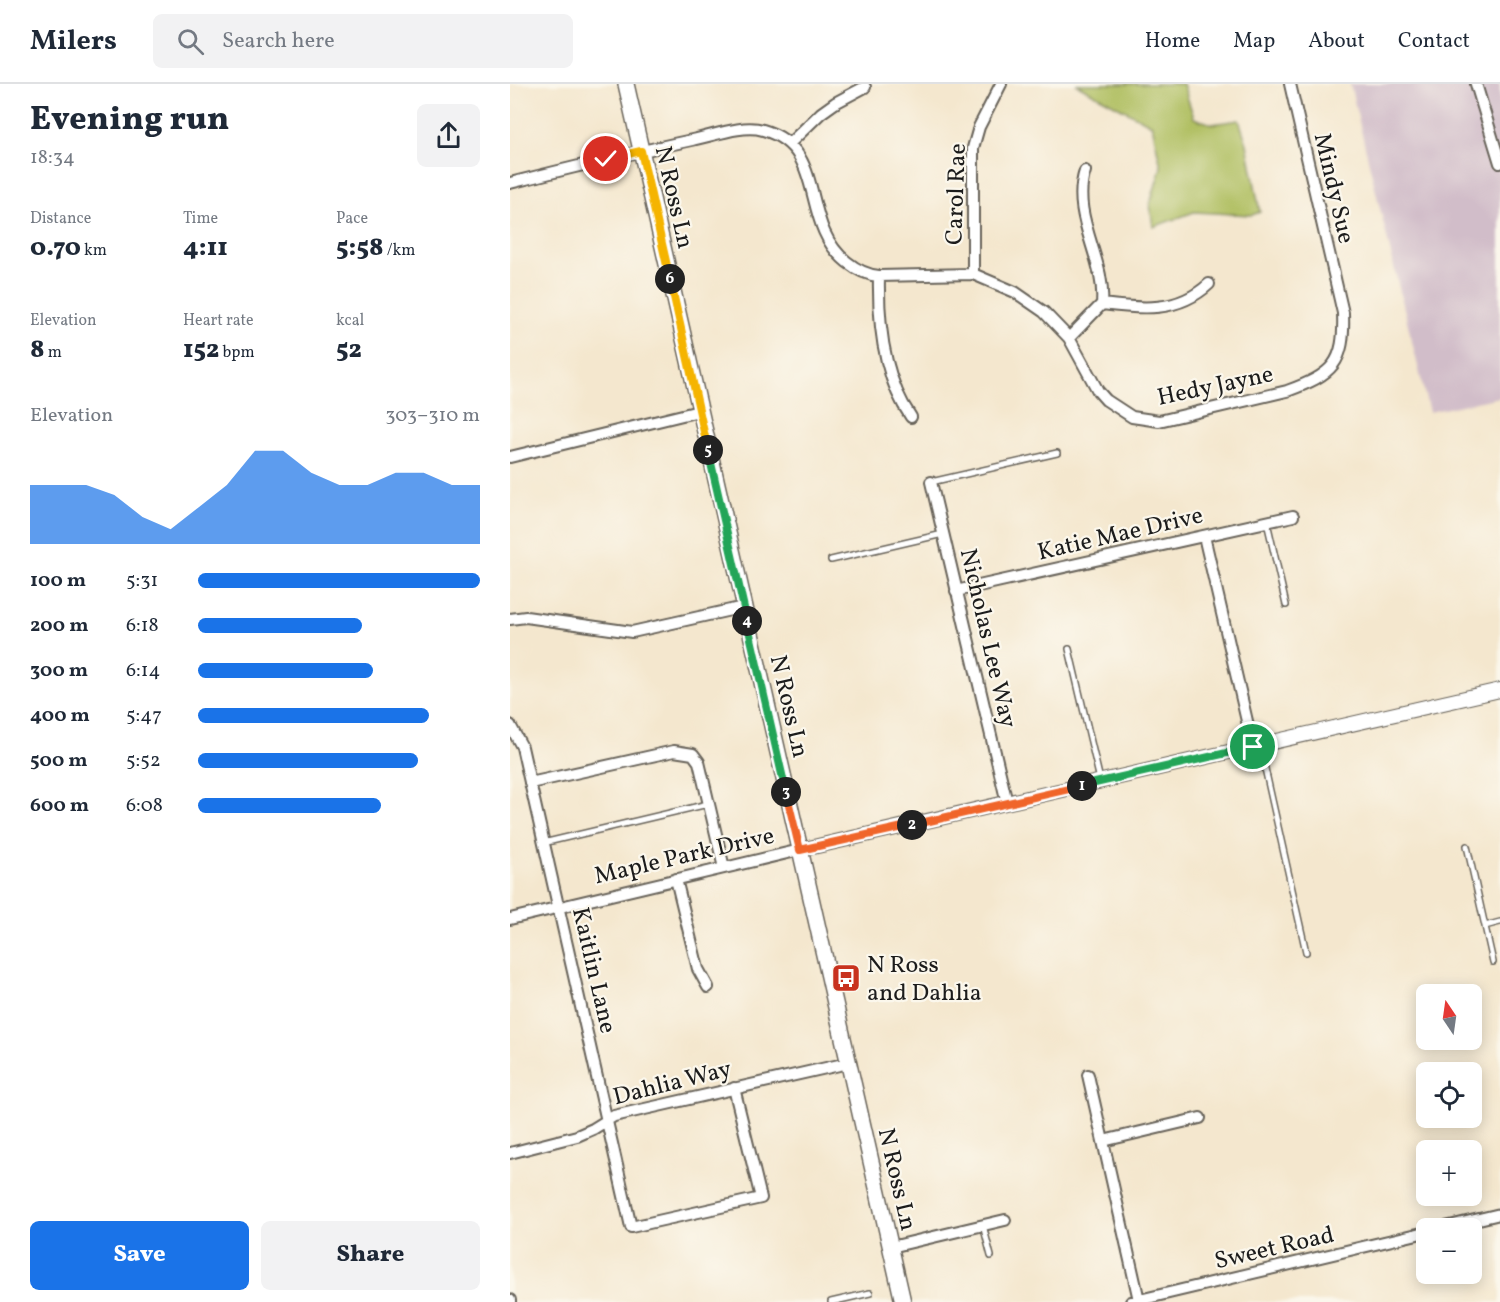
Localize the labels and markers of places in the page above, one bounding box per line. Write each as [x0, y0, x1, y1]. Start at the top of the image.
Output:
pin [580, 133, 631, 184]
pin: 6 [655, 264, 685, 294]
pin: 5 [693, 435, 723, 465]
pin: 4 [732, 606, 762, 636]
pin [1227, 721, 1278, 772]
pin: 1 [1067, 771, 1097, 801]
pin: 3 [771, 777, 801, 807]
pin: 2 [897, 810, 927, 840]
place label: N Ross and Dahlia [867, 949, 982, 1011]
bus stop icon: N Ross and Dahlia [830, 962, 862, 994]

